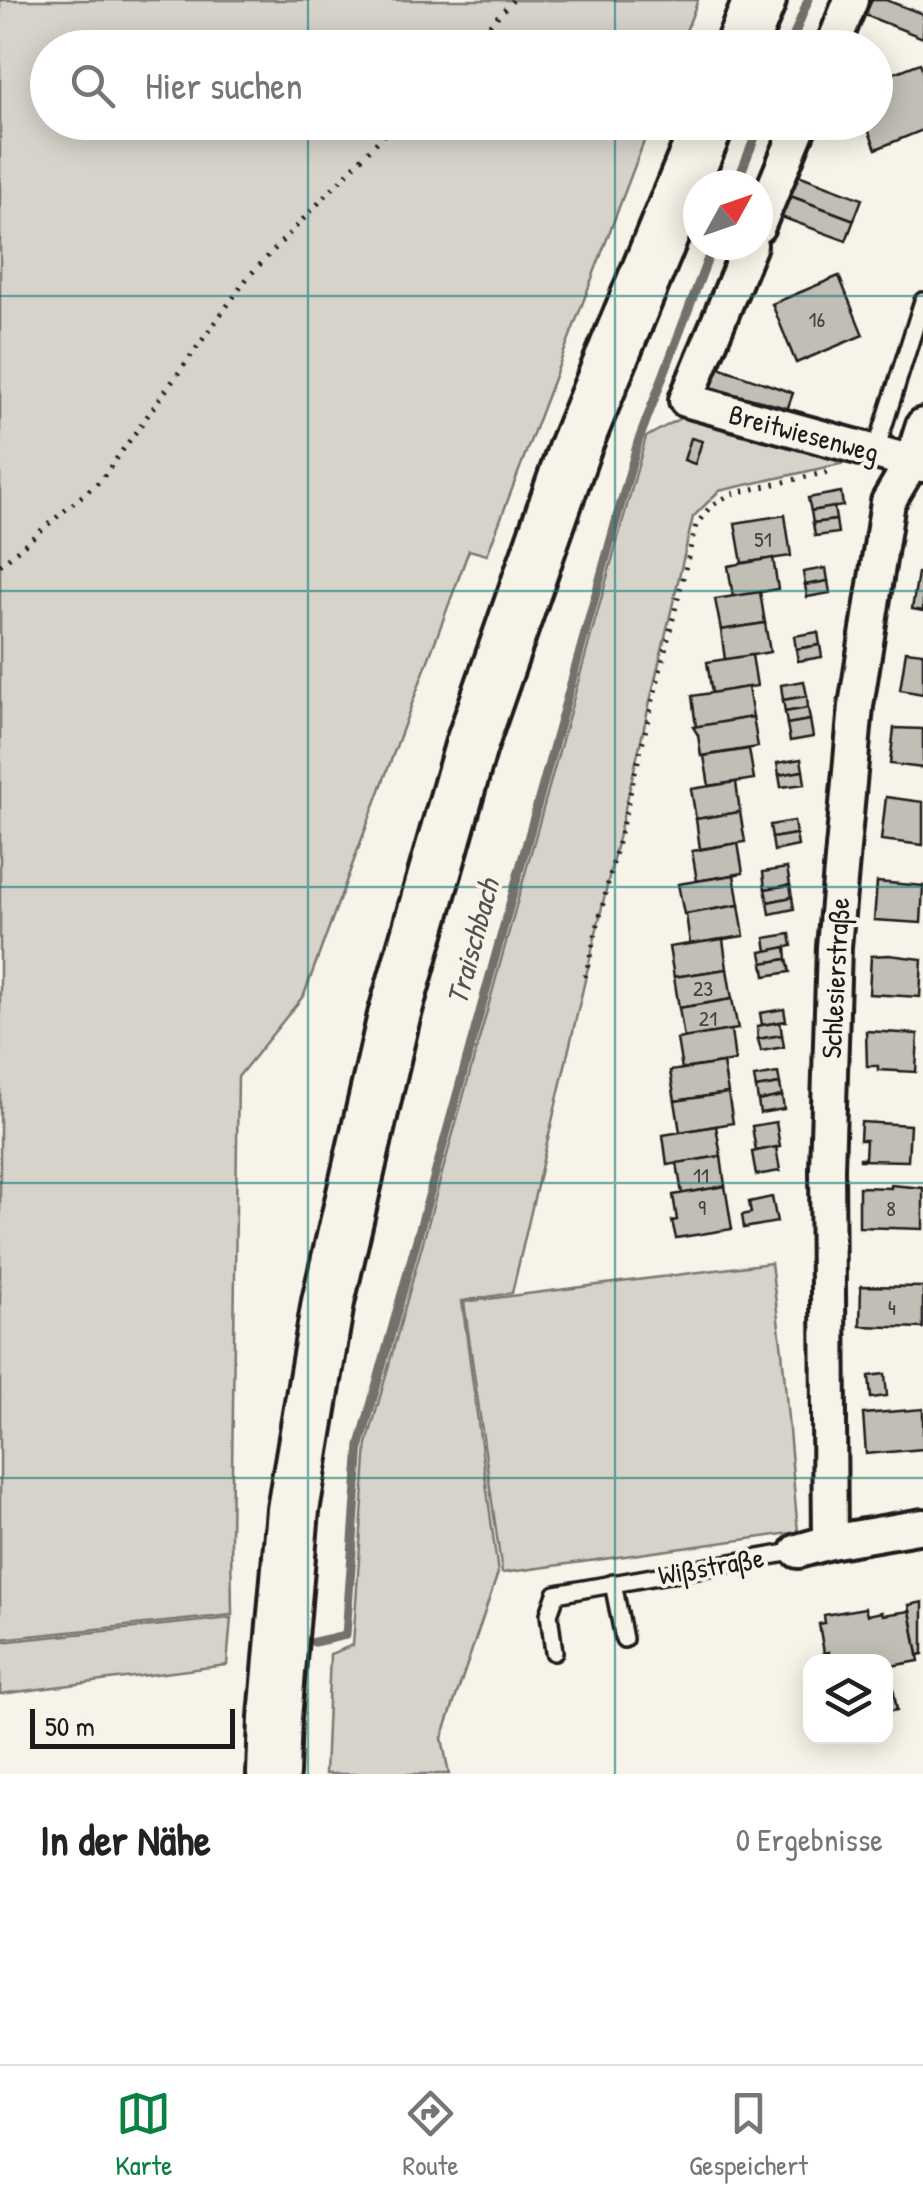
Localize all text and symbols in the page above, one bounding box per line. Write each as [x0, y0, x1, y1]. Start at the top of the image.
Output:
search box [30, 30, 893, 140]
icon: search [65, 58, 120, 113]
text: Hier suchen [145, 59, 303, 111]
north arrow [683, 170, 773, 260]
house number: 16 [809, 304, 826, 334]
street label: Breitwiesenweg [725, 395, 883, 471]
house number: 51 [754, 524, 772, 554]
water label: Traischbach [436, 872, 509, 1009]
street label: Schlesierstraße [812, 897, 858, 1059]
house number: 23 [693, 973, 713, 1003]
house number: 21 [699, 1003, 717, 1033]
house number: 11 [693, 1160, 709, 1190]
house number: 9 [698, 1192, 706, 1222]
house number: 8 [886, 1193, 896, 1223]
house number: 4 [888, 1292, 896, 1322]
street label: Wißstraße [655, 1538, 767, 1594]
map controls [803, 1654, 893, 1744]
button: layers [803, 1654, 893, 1744]
scale bar [30, 1704, 235, 1748]
text: 50 m [45, 1707, 95, 1745]
text: In der Nähe [40, 1811, 211, 1868]
text: 0 Ergebnisse [736, 1818, 883, 1861]
tab: Karte [115, 2086, 172, 2184]
tab: Route [403, 2086, 459, 2184]
tab: Gespeichert [689, 2086, 808, 2184]

